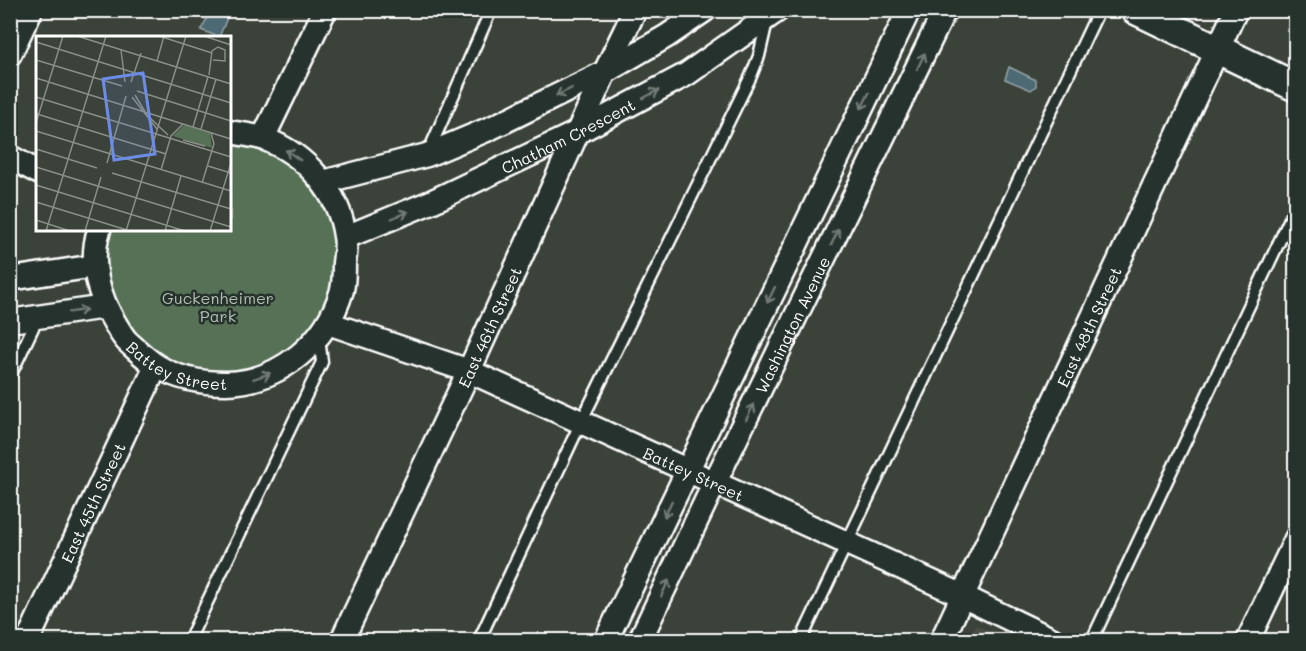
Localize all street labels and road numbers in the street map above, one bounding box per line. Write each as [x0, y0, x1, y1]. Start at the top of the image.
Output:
street label: Chatham Crescent [498, 93, 638, 178]
street label: Washington Avenue [749, 253, 834, 397]
street label: East 46th Street [452, 263, 526, 391]
street label: East 48th Street [1051, 263, 1125, 390]
street label: Battey Street [123, 336, 227, 394]
street label: East 45th Street [55, 439, 129, 566]
street label: Battey Street [640, 441, 748, 505]

